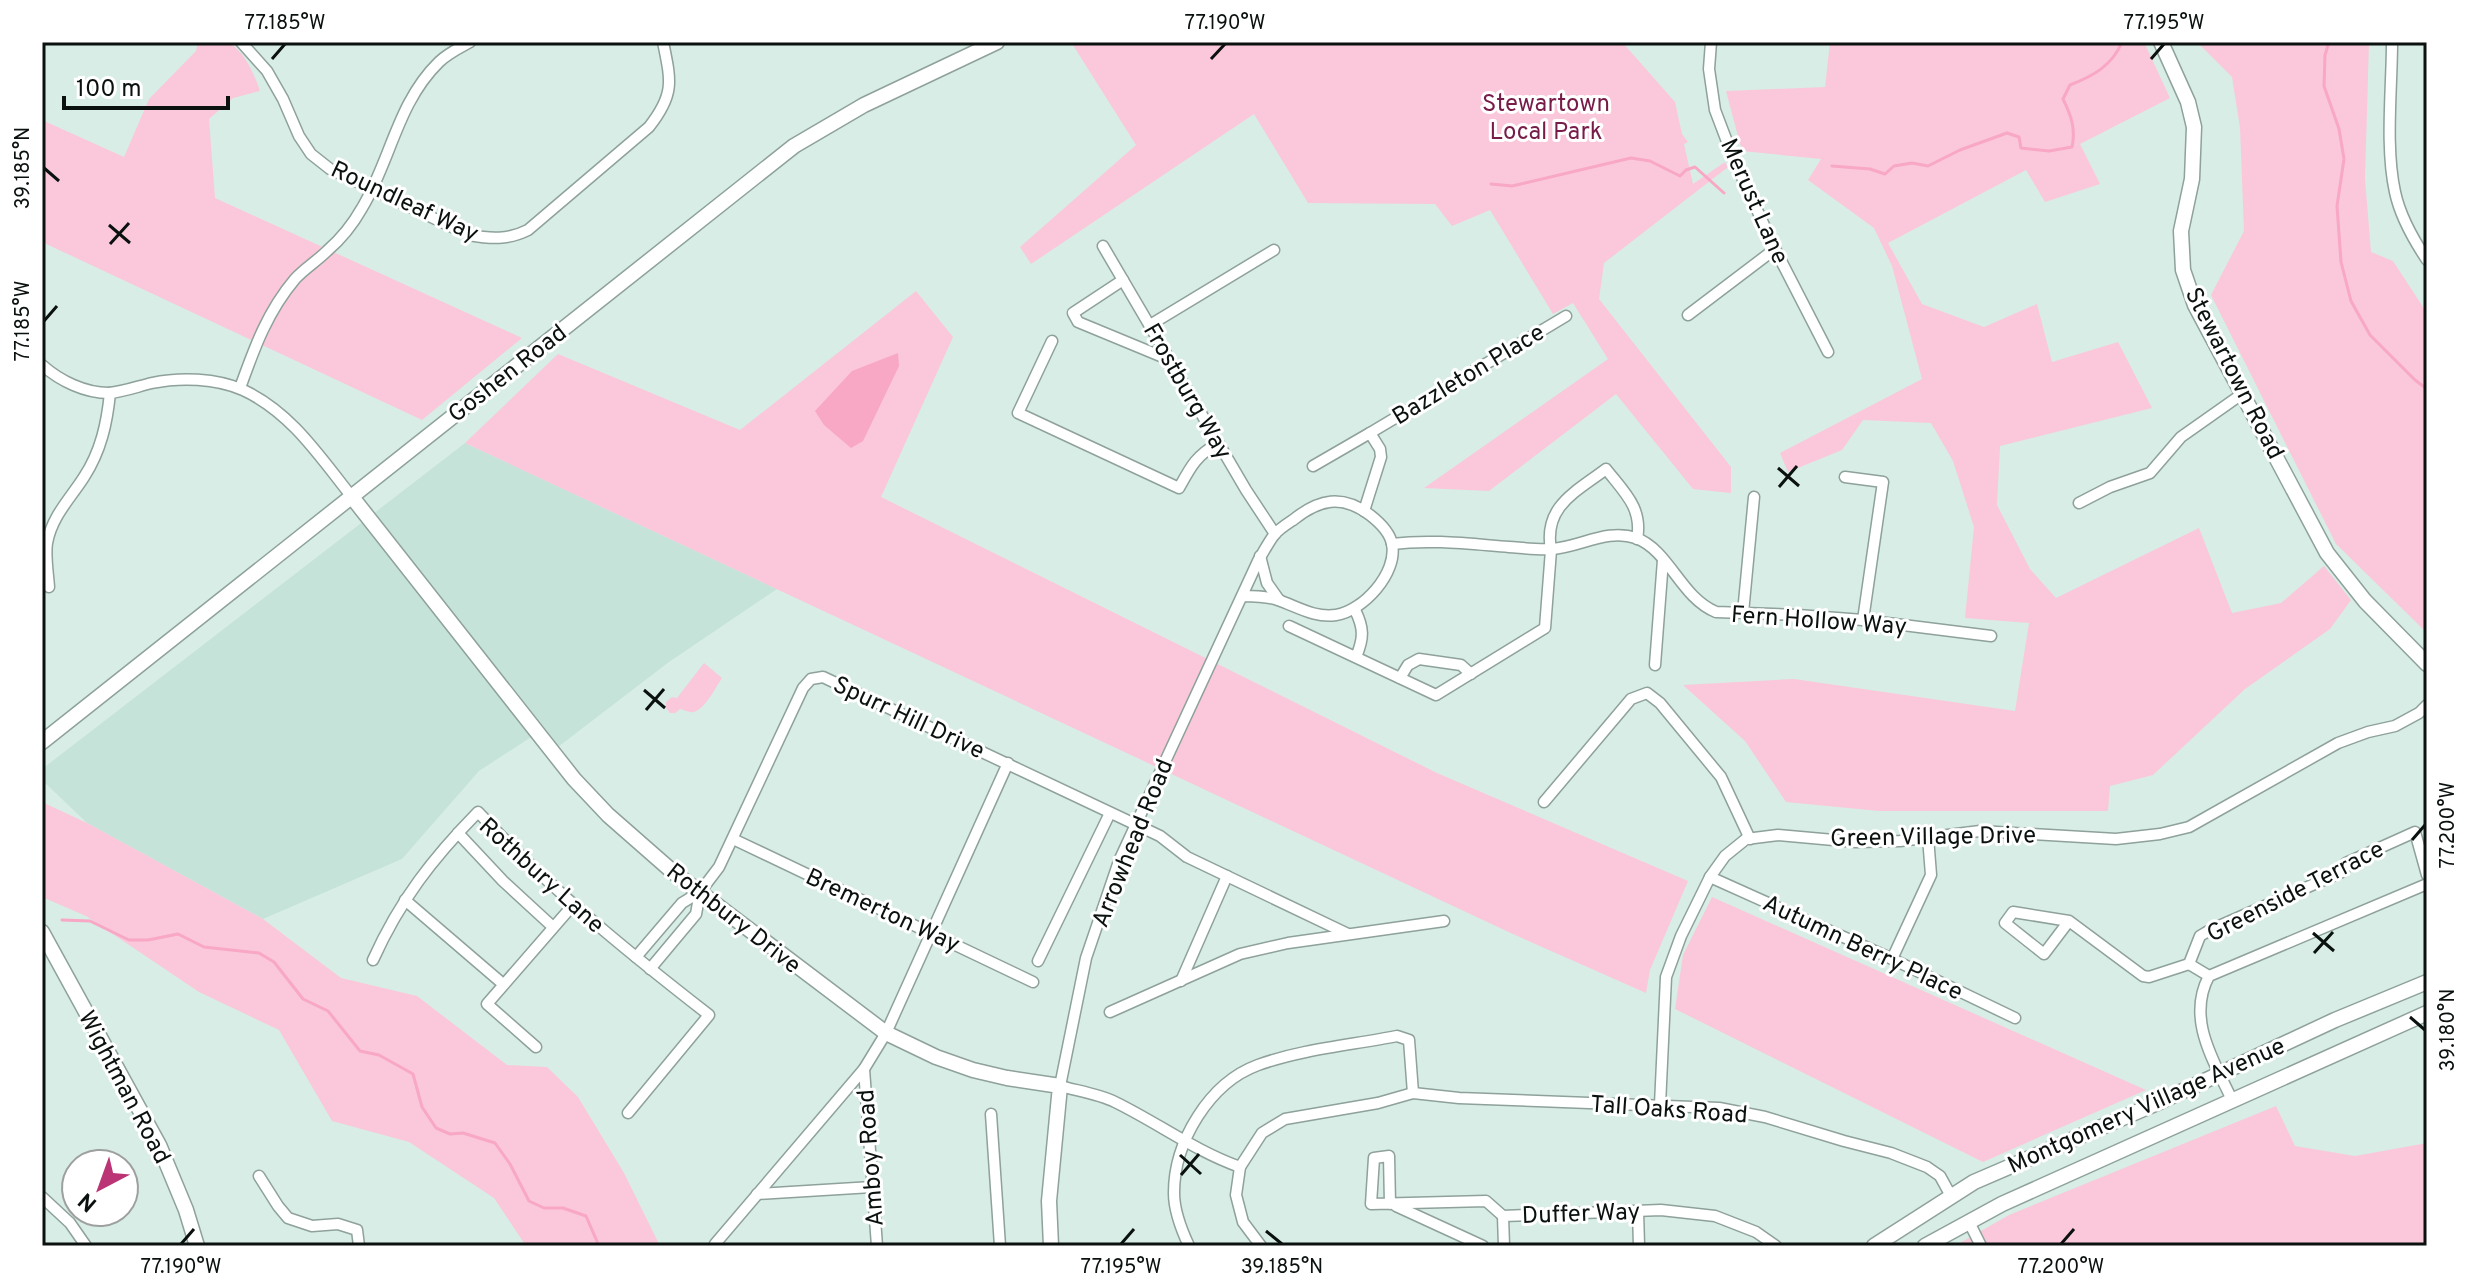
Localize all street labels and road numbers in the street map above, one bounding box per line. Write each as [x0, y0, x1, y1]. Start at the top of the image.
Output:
street label: Merust Lane [1712, 135, 1794, 269]
street label: Roundleaf Way [326, 156, 483, 250]
street label: Stewartown Road [2177, 283, 2289, 465]
street label: Frostburg Way [1135, 318, 1237, 466]
street label: Bazzleton Place [1387, 318, 1551, 433]
street label: Goshen Road [443, 319, 574, 430]
street label: Fern Hollow Way [1730, 601, 1908, 643]
street label: Spurr Hill Drive [828, 671, 989, 767]
street label: Arrowhead Road [1086, 755, 1181, 932]
street label: Rothbury Lane [472, 812, 610, 941]
street label: Green Village Drive [1830, 821, 2036, 855]
street label: Greenside Terrace [2202, 835, 2390, 950]
street label: Rothbury Drive [659, 858, 806, 981]
street label: Bremerton Way [800, 863, 964, 961]
street label: Autumn Berry Place [1757, 889, 1967, 1008]
street label: Wightman Road [70, 1006, 176, 1170]
street label: Montgomery Village Avenue [2003, 1032, 2290, 1182]
street label: Amboy Road [852, 1088, 892, 1228]
street label: Tall Oaks Road [1589, 1091, 1749, 1131]
street label: Duffer Way [1521, 1198, 1641, 1232]

